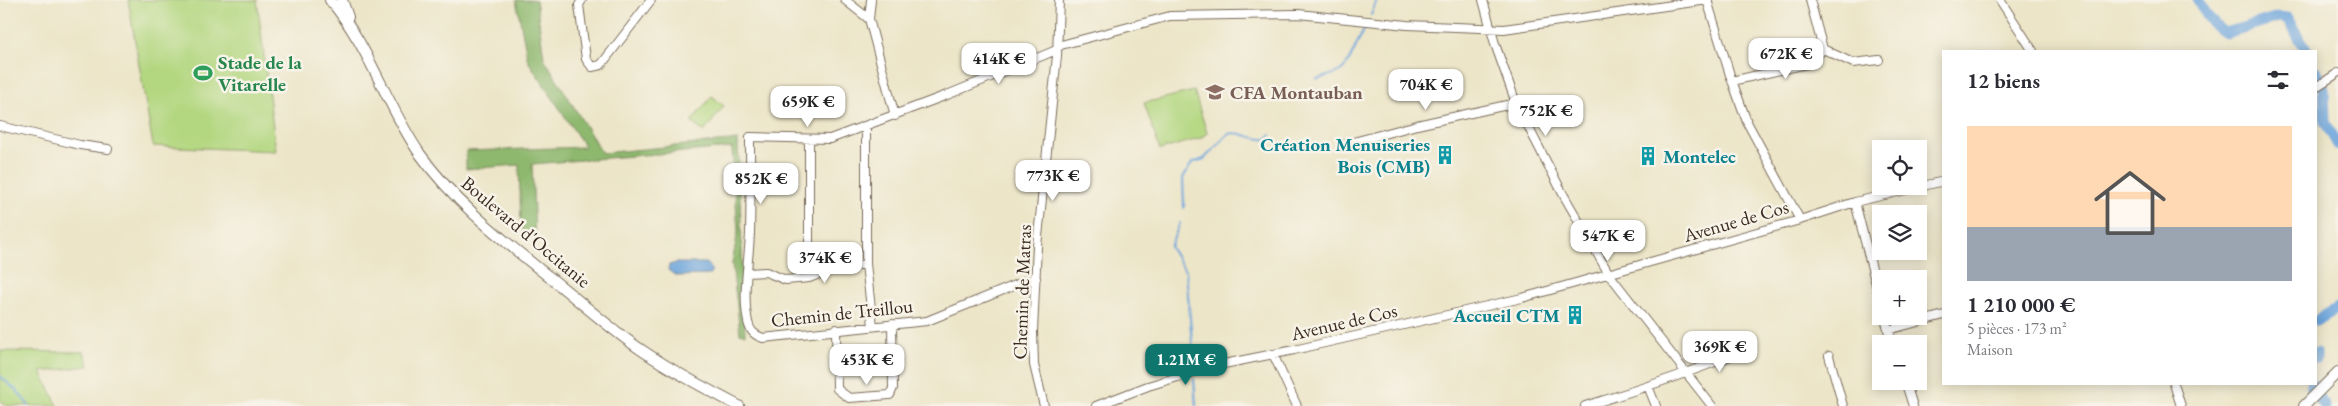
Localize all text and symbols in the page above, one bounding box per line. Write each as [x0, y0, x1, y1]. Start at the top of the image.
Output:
pin: 672K € [1745, 38, 1827, 80]
pin: 414K € [958, 42, 1040, 85]
text: 672K € [1759, 43, 1813, 64]
text: 414K € [972, 48, 1026, 69]
place label: Stade de la Vitarelle [218, 50, 302, 97]
sports icon: Stade de la Vitarelle [192, 62, 214, 84]
icon: filters [2264, 66, 2292, 94]
text: 12 biens [1967, 67, 2040, 94]
pin: 704K € [1385, 68, 1467, 111]
text: 704K € [1399, 74, 1453, 95]
place label: CFA Montauban [1230, 80, 1363, 105]
school or university icon: CFA Montauban [1204, 81, 1226, 103]
pin: 659K € [767, 86, 849, 128]
text: 659K € [781, 91, 835, 112]
pin: 752K € [1505, 94, 1587, 137]
text: 752K € [1519, 100, 1573, 121]
place label: Création Menuiseries Bois (CMB) [1260, 132, 1430, 179]
map controls [1872, 140, 1927, 390]
button: locate [1872, 140, 1927, 195]
building icon: Création Menuiseries Bois (CMB) [1434, 144, 1456, 166]
place label: Montelec [1663, 144, 1736, 169]
building icon: Montelec [1637, 145, 1659, 167]
icon: home [2085, 158, 2175, 248]
pin: 773K € [1012, 160, 1094, 202]
pin: 852K € [720, 162, 802, 205]
text: 773K € [1026, 165, 1080, 186]
text: 852K € [734, 168, 788, 189]
street label: Boulevard d'Occitanie [456, 171, 596, 293]
street label: Avenue de Cos [1680, 194, 1791, 248]
button: layers [1872, 205, 1927, 260]
pin: 547K € [1567, 220, 1649, 262]
street label: Chemin de Matras [1007, 224, 1037, 360]
text: 547K € [1581, 225, 1635, 246]
pin: 374K € [784, 242, 866, 284]
text: 374K € [798, 247, 852, 268]
button: + [1872, 270, 1927, 325]
text: 1 210 000 € [1967, 291, 2075, 318]
street label: Chemin de Treillou [770, 293, 914, 333]
street label: Avenue de Cos [1288, 298, 1400, 347]
place label: Accueil CTM [1452, 303, 1560, 328]
building icon: Accueil CTM [1564, 304, 1586, 326]
text: 5 pièces · 173 m² [1967, 318, 2067, 339]
pin: 369K € [1679, 330, 1761, 373]
button: − [1872, 335, 1927, 390]
text: 369K € [1693, 336, 1747, 357]
text: Maison [1967, 339, 2013, 360]
pin: 453K € [826, 344, 908, 386]
pin: 1.21M € [1140, 344, 1232, 386]
text: 453K € [840, 349, 894, 370]
text: 1.21M € [1156, 349, 1216, 370]

